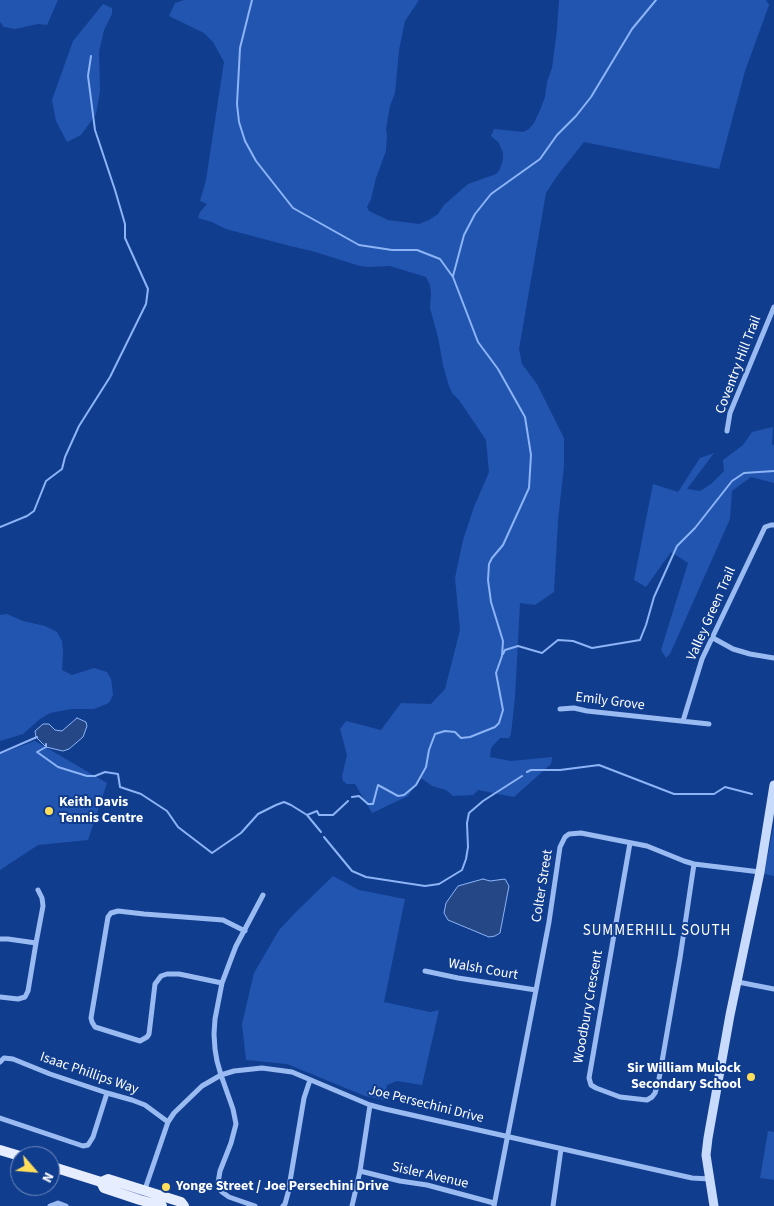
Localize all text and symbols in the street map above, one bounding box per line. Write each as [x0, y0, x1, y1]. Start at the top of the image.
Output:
street label: Coventry Hill Trail [713, 314, 765, 416]
street label: Valley Green Trail [684, 565, 740, 663]
street label: Emily Grove [574, 689, 646, 715]
place label: Keith Davis Tennis Centre [59, 795, 143, 828]
marker: Keith Davis Tennis Centre [43, 805, 55, 817]
street label: Colter Street [529, 848, 557, 924]
district label: SUMMERHILL SOUTH [581, 923, 733, 941]
street label: Woodbury Crescent [571, 949, 607, 1065]
street label: Walsh Court [447, 956, 519, 984]
street label: Isaac Phillips Way [37, 1049, 141, 1099]
place label: Sir William Mulock Secondary School [627, 1061, 741, 1094]
marker: Sir William Mulock Secondary School [745, 1071, 757, 1083]
street label: Joe Persechini Drive [367, 1083, 485, 1127]
north arrow [10, 1146, 60, 1196]
street label: Sisler Avenue [390, 1159, 470, 1193]
text: N [36, 1169, 58, 1186]
place label: Yonge Street / Joe Persechini Drive [176, 1179, 389, 1195]
marker: Yonge Street / Joe Persechini Drive [160, 1181, 172, 1193]

